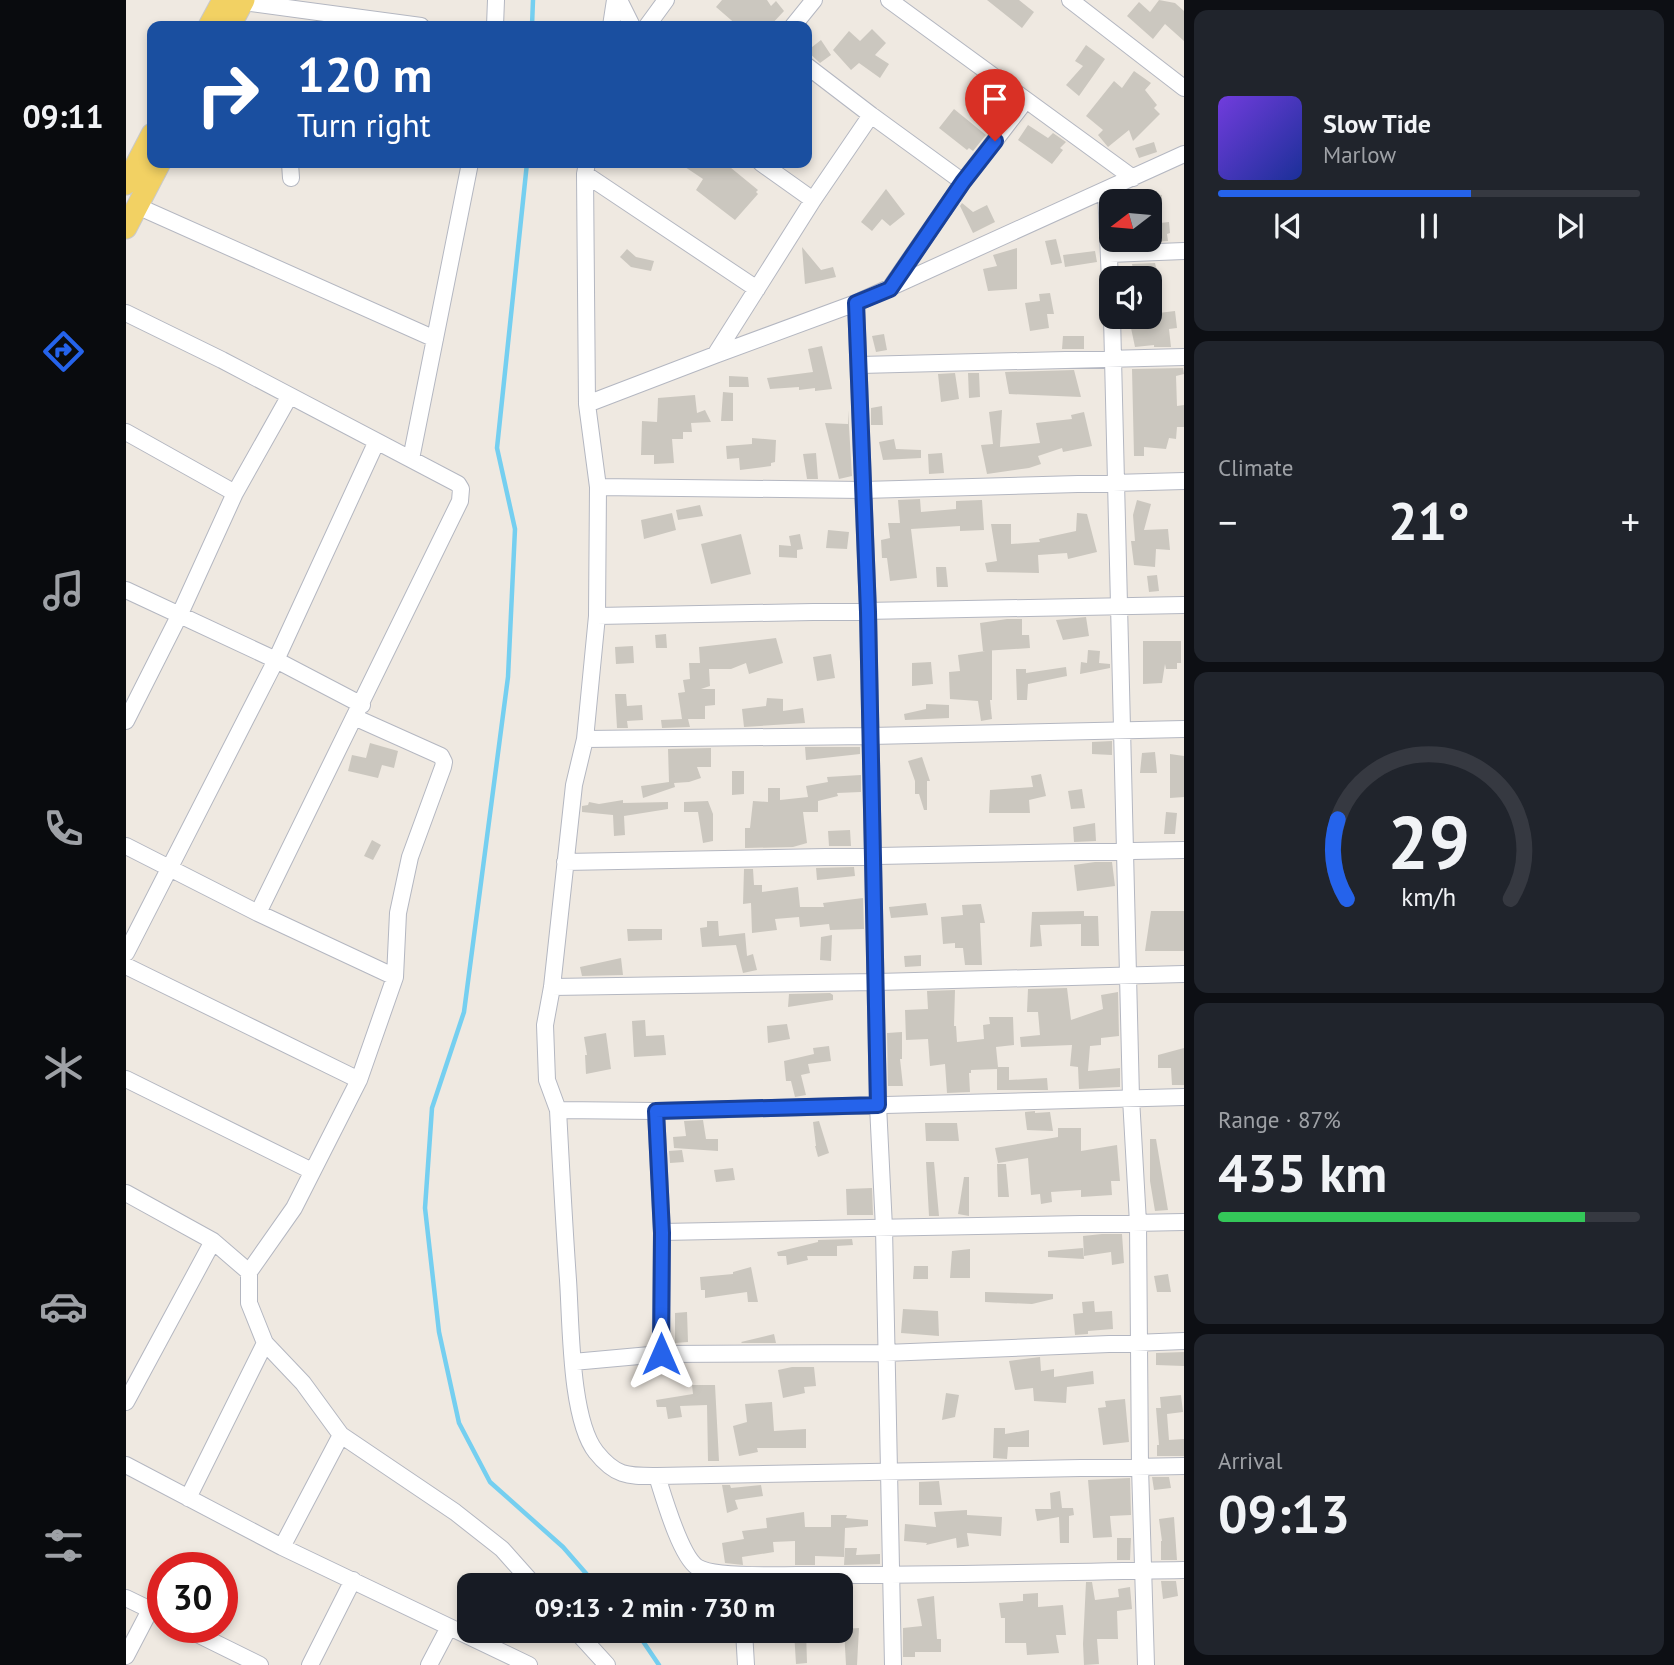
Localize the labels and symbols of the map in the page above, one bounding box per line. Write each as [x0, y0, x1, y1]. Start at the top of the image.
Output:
pin [965, 69, 1025, 141]
north arrow [1099, 189, 1162, 252]
position arrow [624, 1317, 698, 1391]
speed limit sign: 30 [147, 1552, 238, 1643]

